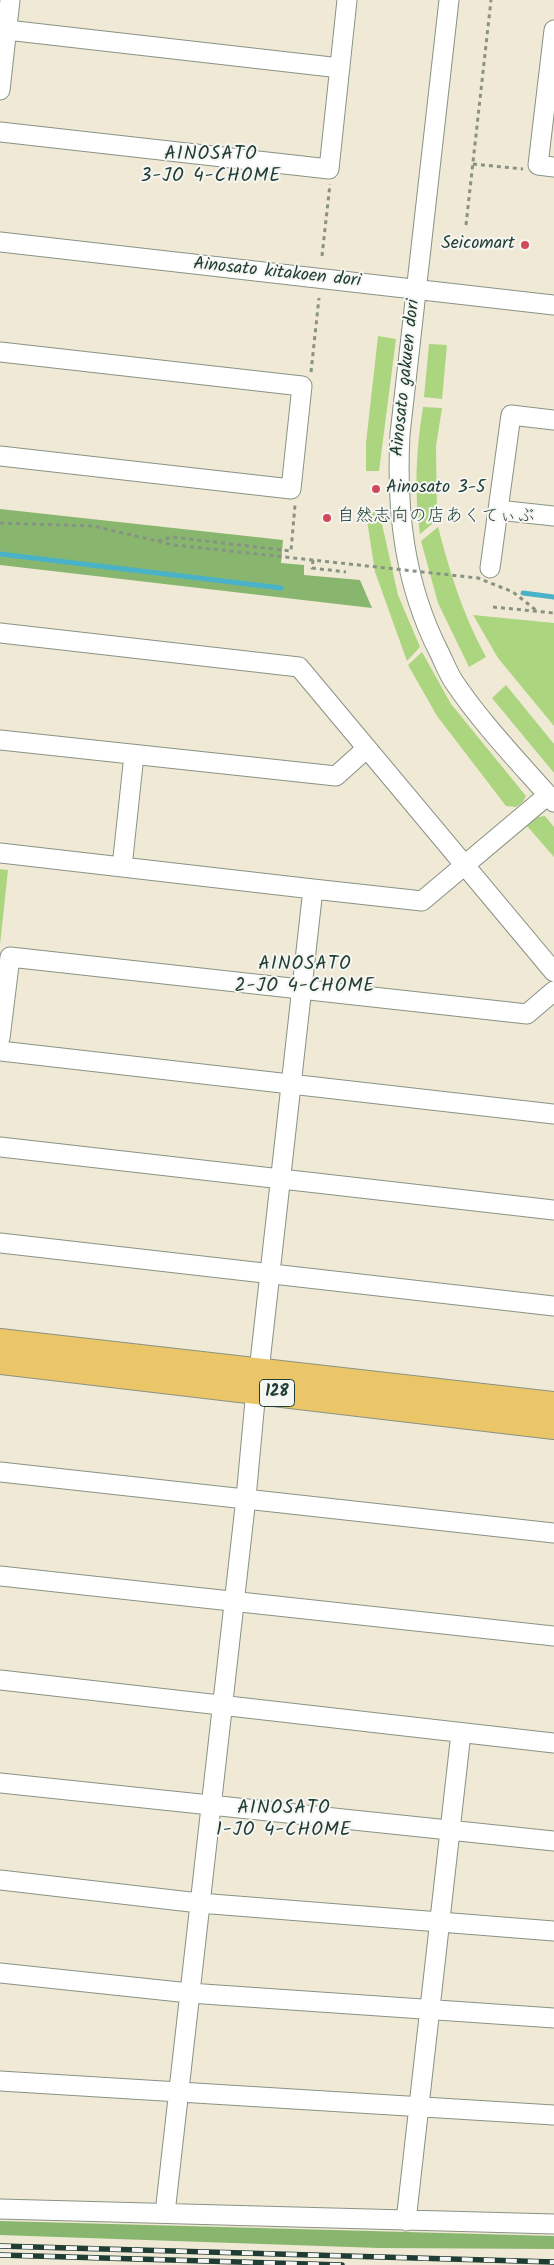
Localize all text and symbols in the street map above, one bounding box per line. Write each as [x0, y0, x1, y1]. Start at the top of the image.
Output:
district label: AINOSATO 3-JO 4-CHOME [139, 145, 283, 189]
place label: Seicomart [441, 234, 515, 256]
marker: Seicomart [519, 239, 531, 251]
street label: Ainosato kitakoen dori [192, 254, 362, 294]
street label: Ainosato gakuen dori [388, 298, 426, 458]
place label: Ainosato 3-5 [386, 478, 486, 500]
marker: Ainosato 3-5 [370, 483, 382, 495]
place label: 自然志向の店あくてぃぶ [337, 507, 535, 529]
marker: 自然志向の店あくてぃぶ [321, 512, 333, 524]
district label: AINOSATO 2-JO 4-CHOME [233, 955, 377, 999]
road number: 128 [260, 1380, 294, 1406]
district label: AINOSATO 1-JO 4-CHOME [215, 1799, 353, 1843]

